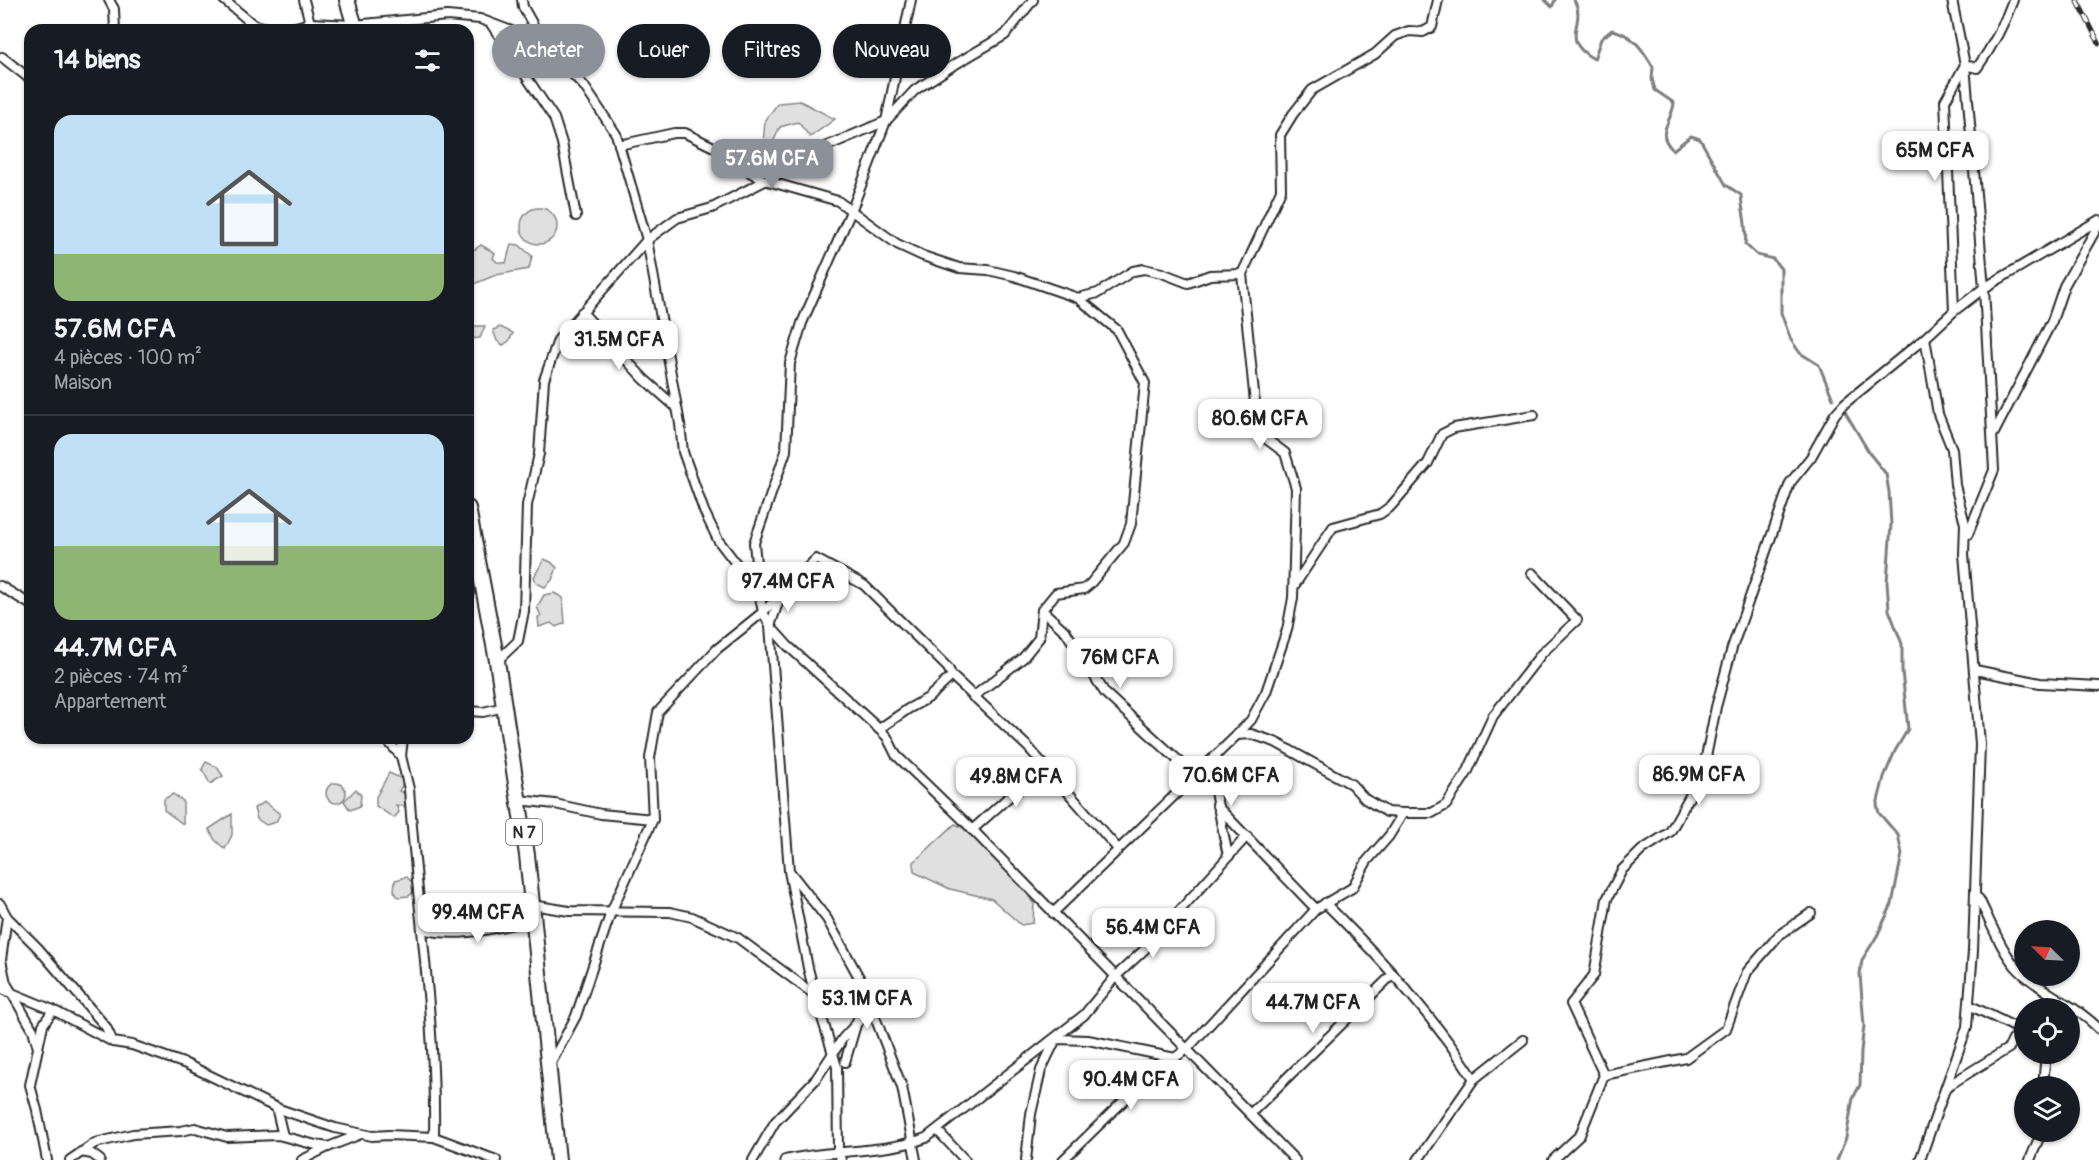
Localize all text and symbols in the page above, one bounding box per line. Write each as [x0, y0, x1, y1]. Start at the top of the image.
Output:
chip: Acheter [492, 24, 605, 78]
chip: Louer [617, 24, 710, 78]
chip: Filtres [722, 24, 821, 78]
chip: Nouveau [833, 24, 951, 78]
text: 14 biens [54, 44, 140, 76]
icon: filters [411, 44, 444, 77]
pin: 65M CFA [1880, 131, 1990, 182]
text: 65M CFA [1896, 138, 1974, 163]
pin: 57.6M CFA [703, 139, 841, 190]
text: 57.6M CFA [725, 146, 819, 171]
icon: home [195, 154, 303, 262]
text: 57.6M CFA [54, 313, 176, 345]
pin: 31.5M CFA [550, 320, 688, 371]
text: 31.5M CFA [574, 327, 664, 352]
text: 4 pièces · 100 m² [54, 345, 202, 370]
text: Maison [54, 370, 112, 395]
pin: 80.6M CFA [1191, 399, 1329, 450]
text: 80.6M CFA [1212, 406, 1308, 431]
icon: home [195, 473, 303, 581]
pin: 97.4M CFA [719, 562, 857, 613]
text: 97.4M CFA [742, 569, 834, 594]
text: 44.7M CFA [54, 632, 177, 664]
pin: 76M CFA [1065, 638, 1175, 689]
text: 76M CFA [1081, 645, 1159, 670]
text: 2 pièces · 74 m² [54, 664, 188, 689]
text: Appartement [54, 689, 166, 714]
pin: 86.9M CFA [1630, 755, 1768, 806]
pin: 70.6M CFA [1162, 756, 1300, 807]
pin: 49.8M CFA [947, 757, 1085, 808]
text: 86.9M CFA [1653, 762, 1745, 787]
text: 70.6M CFA [1183, 763, 1279, 788]
text: 49.8M CFA [970, 764, 1062, 789]
road number: N 7 [506, 819, 542, 845]
pin: 99.4M CFA [409, 893, 547, 944]
text: 99.4M CFA [432, 900, 524, 925]
pin: 56.4M CFA [1084, 908, 1222, 959]
text: 56.4M CFA [1106, 915, 1200, 940]
north arrow [2014, 920, 2080, 986]
map controls [2014, 920, 2080, 1142]
pin: 53.1M CFA [798, 979, 936, 1030]
pin: 44.7M CFA [1244, 983, 1382, 1034]
text: 53.1M CFA [822, 986, 912, 1011]
text: 44.7M CFA [1266, 990, 1360, 1015]
button: locate [2014, 998, 2080, 1064]
pin: 90.4M CFA [1062, 1060, 1200, 1111]
text: 90.4M CFA [1083, 1067, 1179, 1092]
button: layers [2014, 1076, 2080, 1142]

